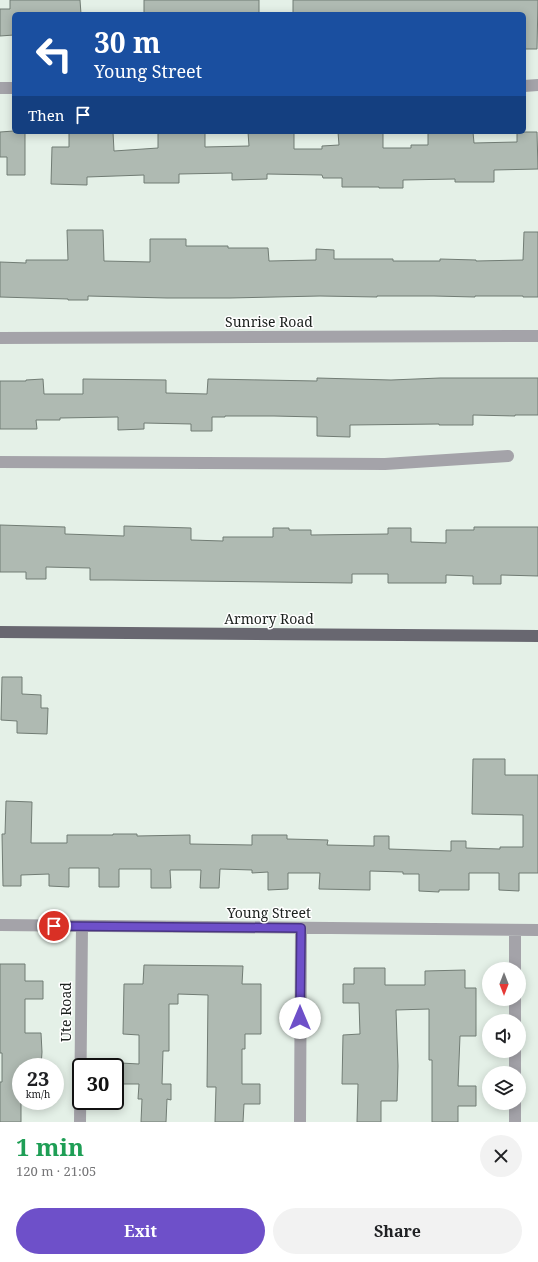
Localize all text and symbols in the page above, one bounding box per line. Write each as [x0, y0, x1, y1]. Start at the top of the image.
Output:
text: 30 m [94, 23, 161, 61]
icon: left [28, 28, 80, 80]
text: Young Street [94, 59, 202, 83]
icon: arrive [72, 104, 94, 126]
text: Then [28, 105, 64, 125]
street label: Sunrise Road [225, 312, 313, 331]
street label: Armory Road [224, 609, 314, 628]
street label: Young Street [226, 903, 311, 922]
pin [37, 909, 71, 943]
icon: arrive [43, 915, 65, 937]
north arrow [482, 962, 526, 1006]
map controls [482, 962, 526, 1110]
street label: Ute Road [56, 982, 75, 1042]
position arrow [279, 997, 321, 1039]
button: sound [482, 1014, 526, 1058]
speed limit sign: 30 [72, 1058, 124, 1110]
text: 23 [27, 1065, 49, 1092]
button: layers [482, 1066, 526, 1110]
text: km/h [26, 1087, 50, 1101]
text: 1 min [16, 1130, 84, 1163]
button: close [480, 1135, 522, 1177]
text: 120 m · 21:05 [16, 1162, 96, 1180]
button: Exit [16, 1208, 265, 1254]
button: Share [273, 1208, 522, 1254]

